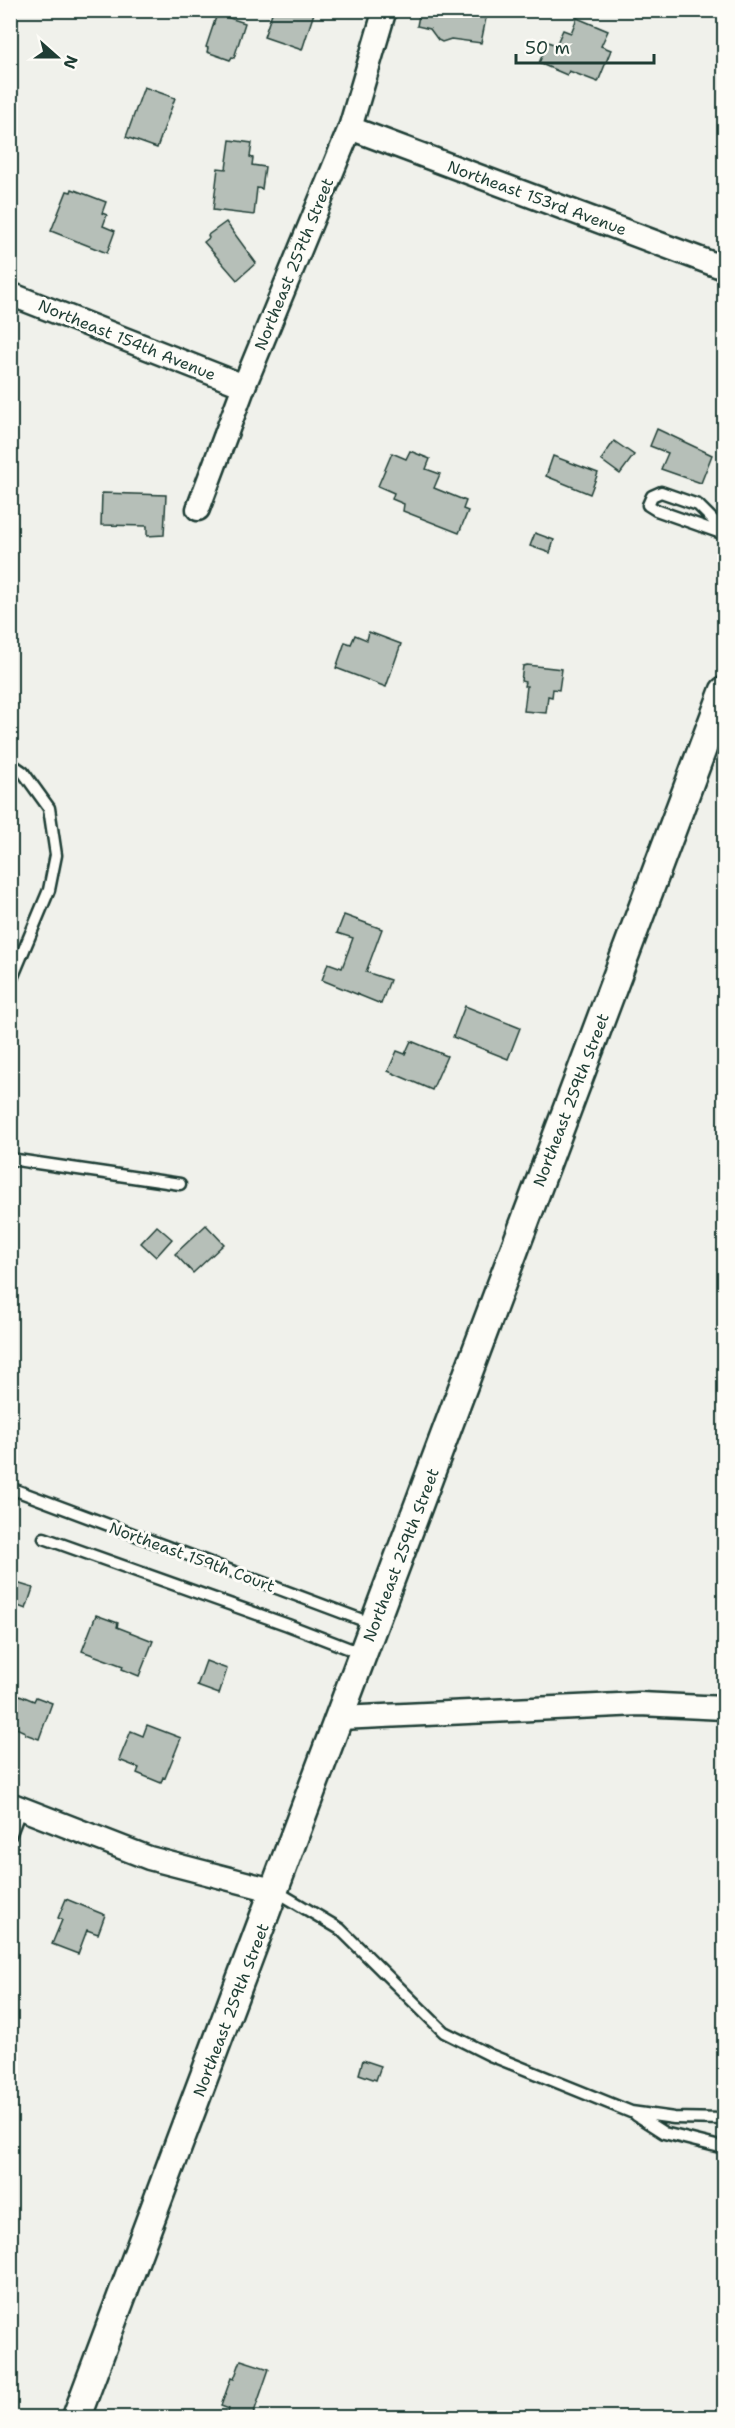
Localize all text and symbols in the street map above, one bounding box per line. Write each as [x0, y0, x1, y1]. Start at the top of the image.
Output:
north arrow [27, 27, 87, 87]
scale bar [516, 27, 654, 65]
text: 50 m [525, 36, 570, 60]
text: N [58, 53, 83, 72]
street label: Northeast 153rd Avenue [445, 156, 629, 240]
street label: Northeast 257th Street [250, 175, 338, 353]
street label: Northeast 154th Avenue [35, 295, 219, 385]
street label: Northeast 259th Street [528, 1010, 614, 1190]
street label: Northeast 259th Street [358, 1465, 444, 1645]
street label: Northeast 159th Court [106, 1517, 278, 1597]
street label: Northeast 259th Street [188, 1920, 274, 2100]

